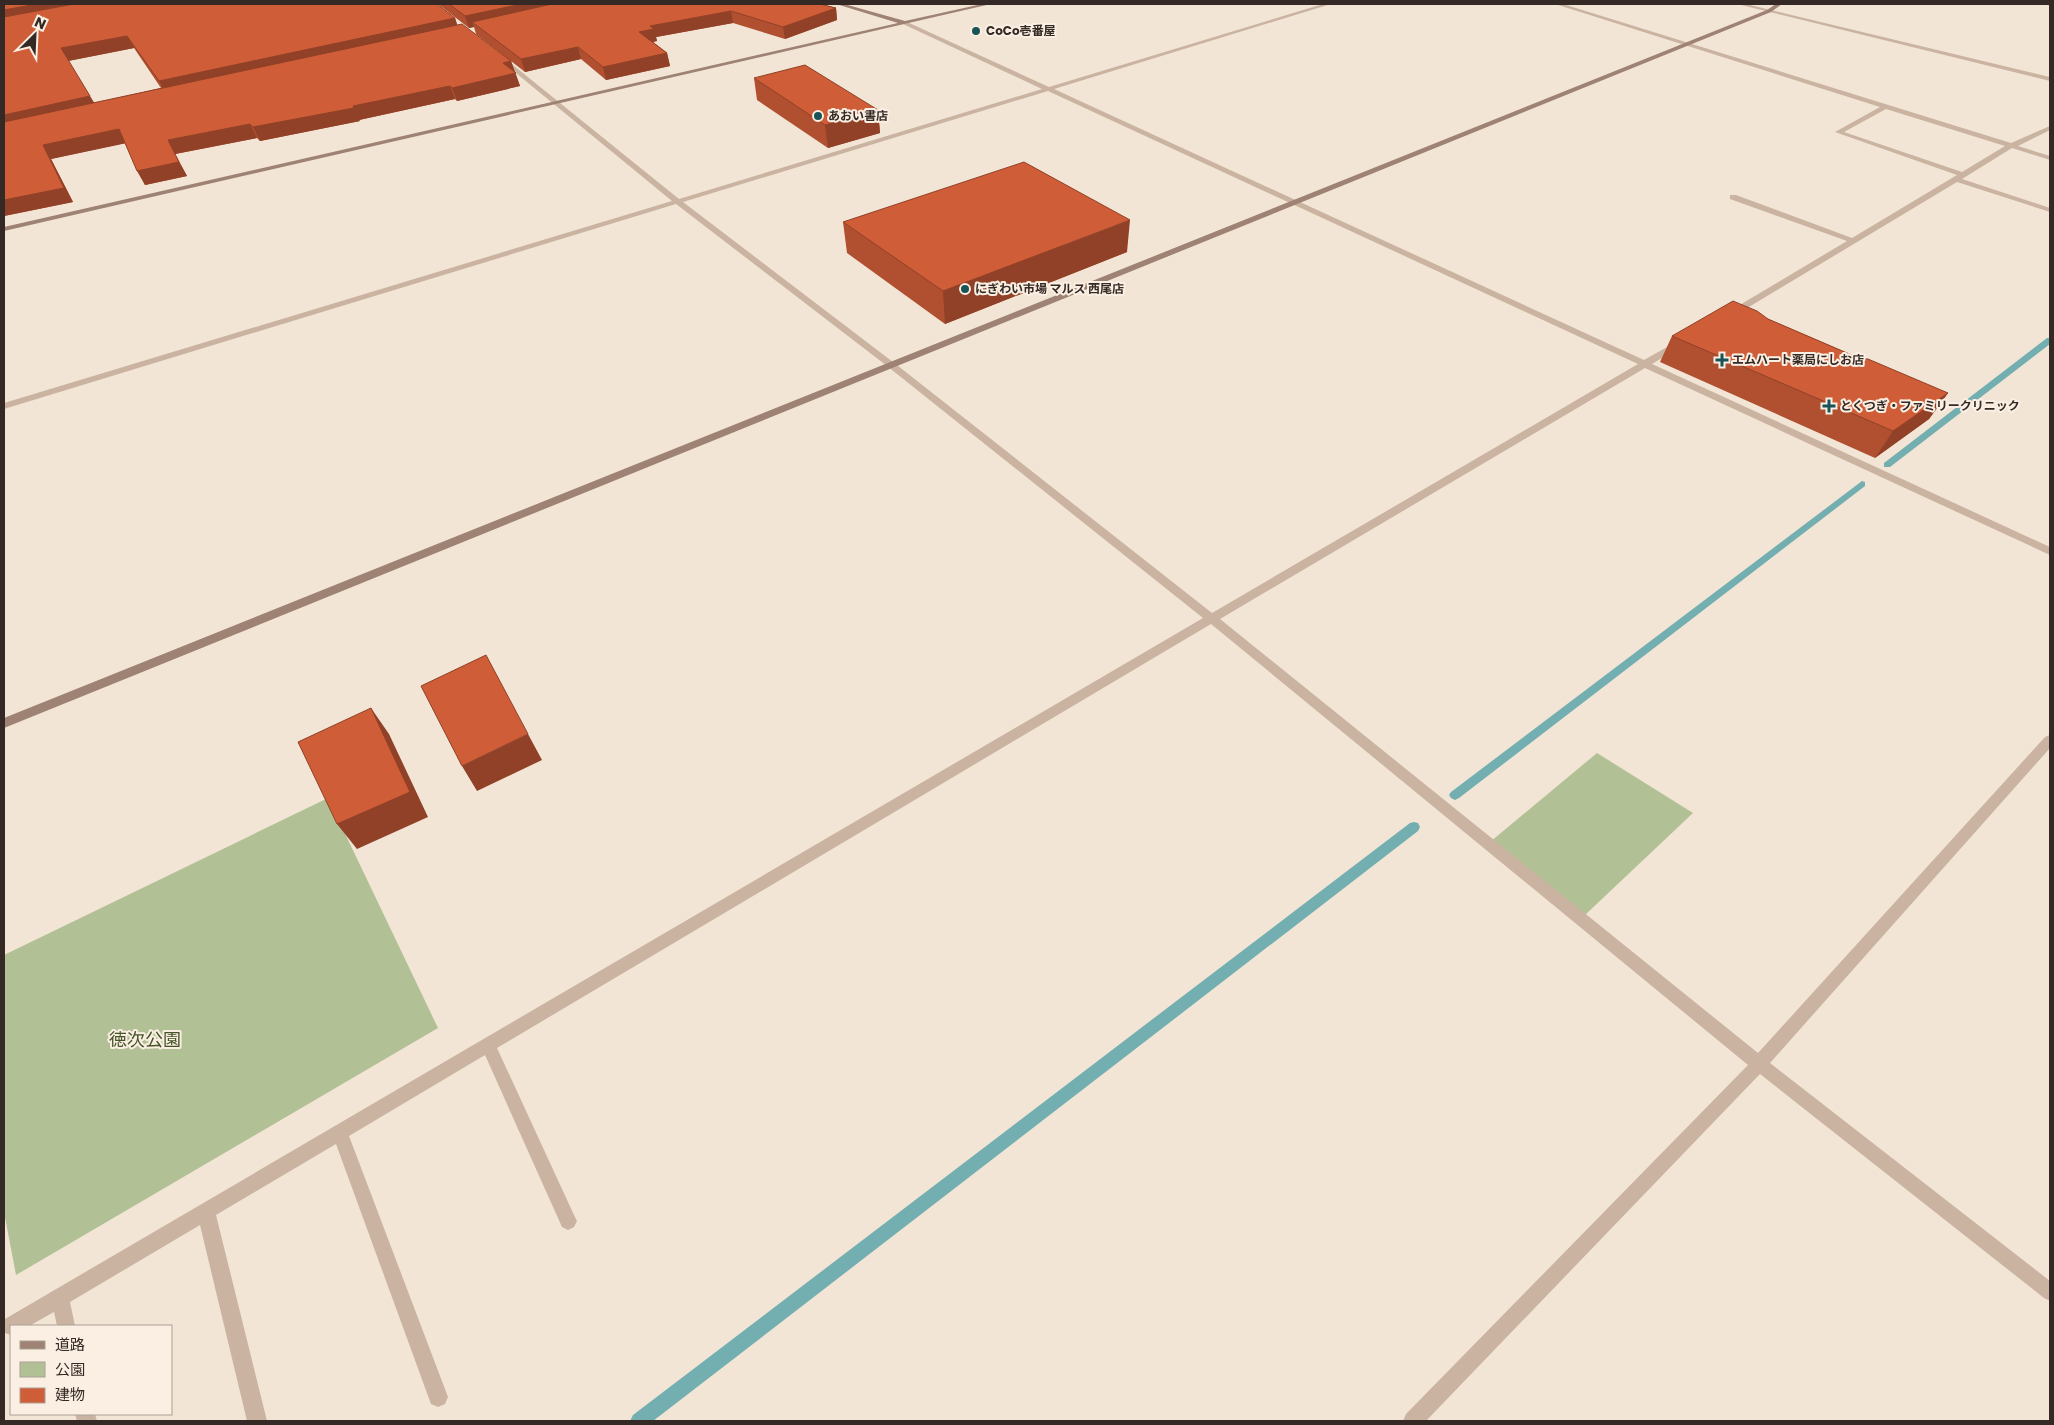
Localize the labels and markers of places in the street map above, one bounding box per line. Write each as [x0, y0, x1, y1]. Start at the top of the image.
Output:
place label: CoCo壱番屋 [986, 22, 1056, 39]
marker: CoCo壱番屋 [970, 25, 982, 37]
place label: あおい書店 [828, 107, 888, 124]
marker: あおい書店 [812, 110, 824, 122]
place label: にぎわい市場 マルス 西尾店 [975, 280, 1124, 297]
marker: にぎわい市場 マルス 西尾店 [959, 283, 971, 295]
place label: エムハート薬局にしお店 [1732, 351, 1864, 368]
marker: エムハート薬局にしお店 [1716, 354, 1728, 366]
place label: とくつぎ・ファミリークリニック [1840, 397, 2020, 414]
marker: とくつぎ・ファミリークリニック [1822, 399, 1836, 413]

